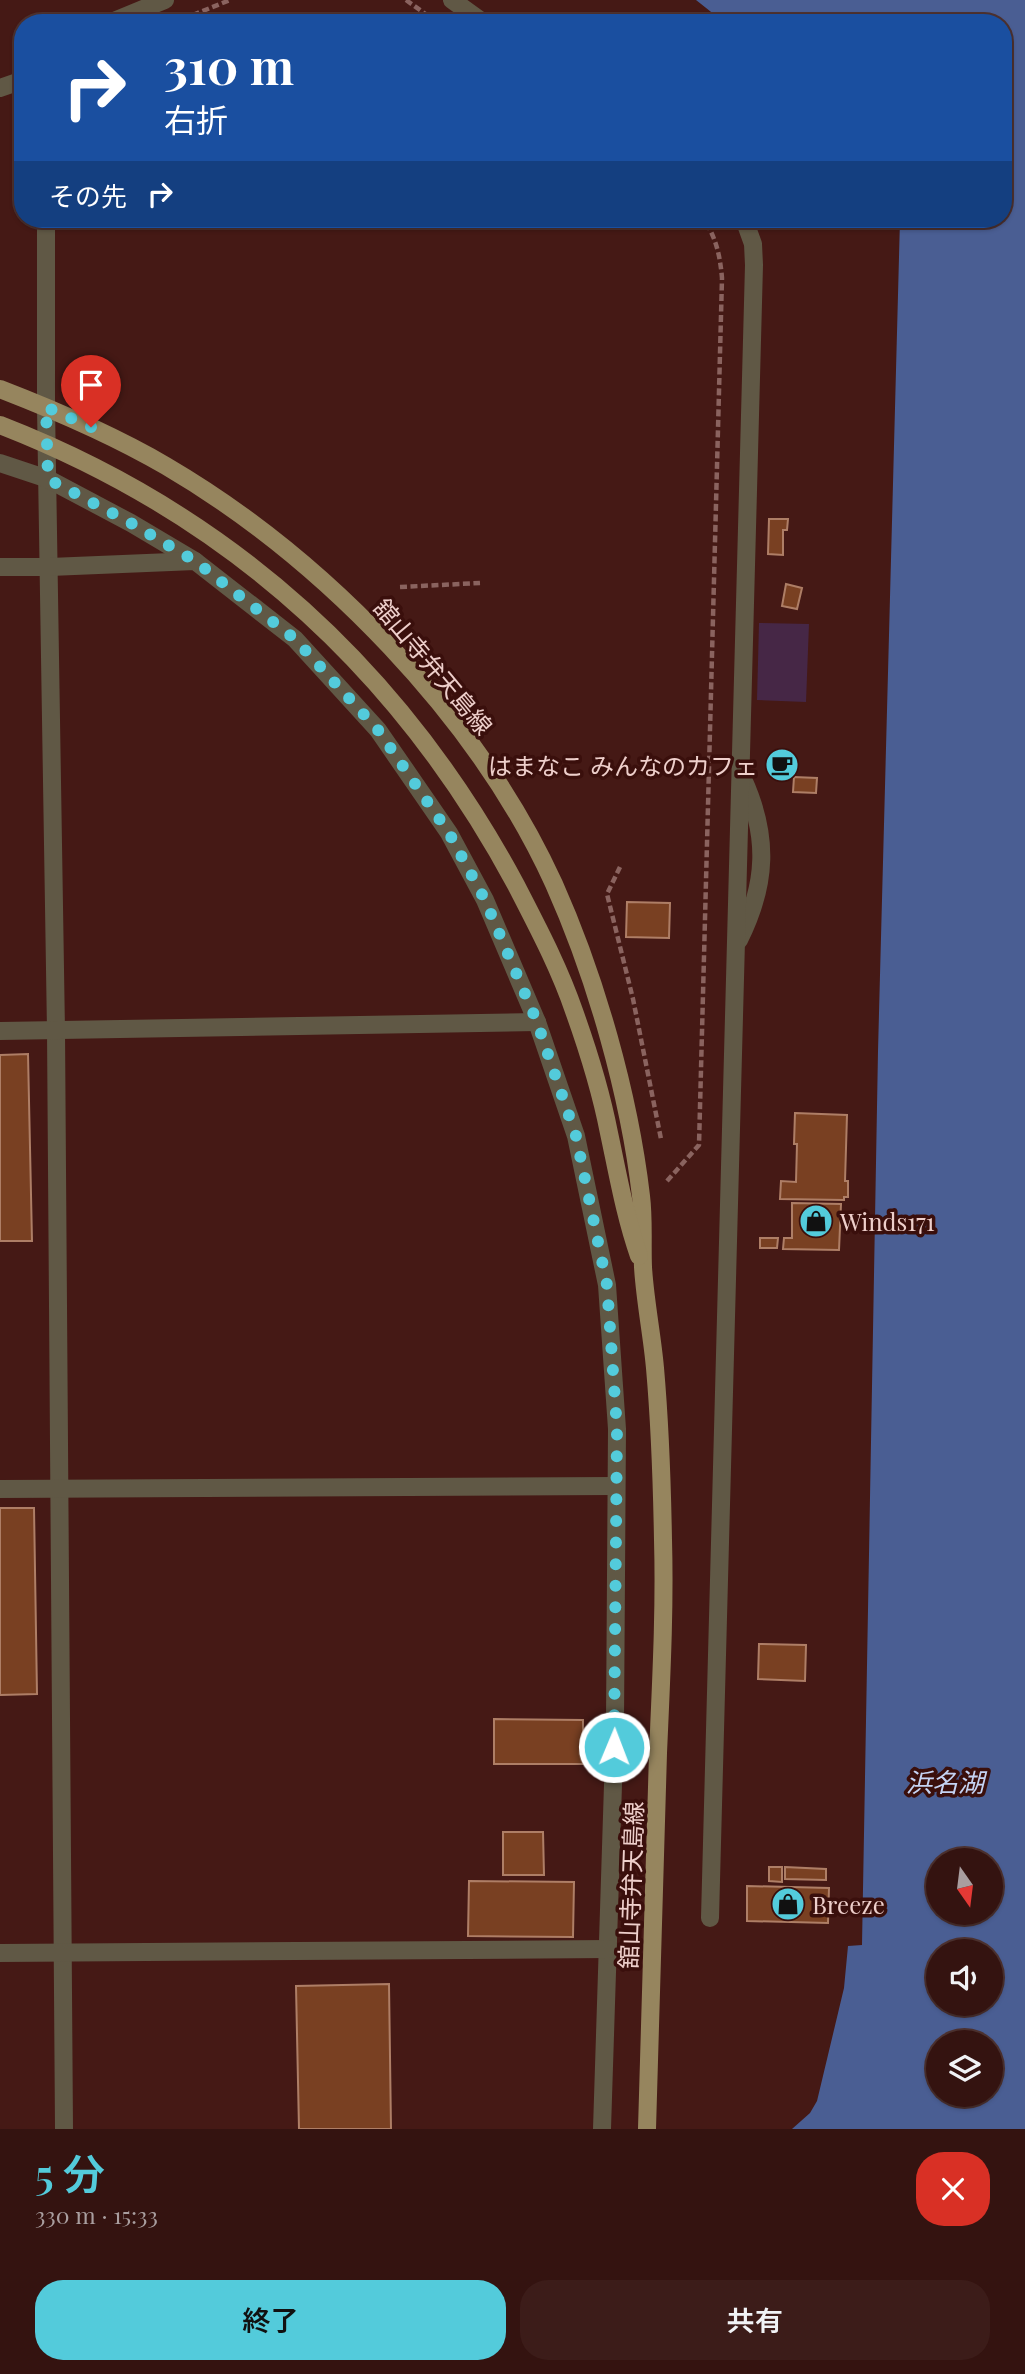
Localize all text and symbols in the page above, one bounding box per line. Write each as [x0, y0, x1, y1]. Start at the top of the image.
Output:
text: 310 m [164, 32, 294, 97]
icon: right [49, 42, 140, 133]
text: 右折 [164, 97, 228, 140]
icon: right [141, 175, 179, 213]
text: その先 [49, 178, 127, 213]
pin [61, 355, 121, 427]
icon: arrive [72, 366, 110, 404]
street label: 舘山寺弁天島線 [368, 591, 500, 741]
cafe icon: はまなこ みんなのカフェ [763, 746, 801, 784]
place label: はまなこ みんなのカフェ [488, 749, 758, 781]
shop icon: Winds171 [797, 1202, 835, 1240]
place label: Winds171 [839, 1205, 935, 1237]
position arrow [577, 1710, 651, 1784]
water label: 浜名湖 [906, 1764, 988, 1799]
street label: 舘山寺弁天島線 [611, 1800, 649, 1970]
north arrow [926, 1848, 1003, 1925]
map controls [926, 1848, 1003, 2107]
shop icon: Breeze [769, 1885, 807, 1923]
place label: Breeze [812, 1888, 885, 1920]
button: sound [926, 1939, 1003, 2016]
button: layers [926, 2030, 1003, 2107]
text: 5 分 [35, 2145, 105, 2201]
button: close [916, 2152, 990, 2226]
text: 330 m · 15:33 [35, 2199, 158, 2230]
button: 終了 [35, 2280, 506, 2360]
button: 共有 [520, 2280, 990, 2360]

